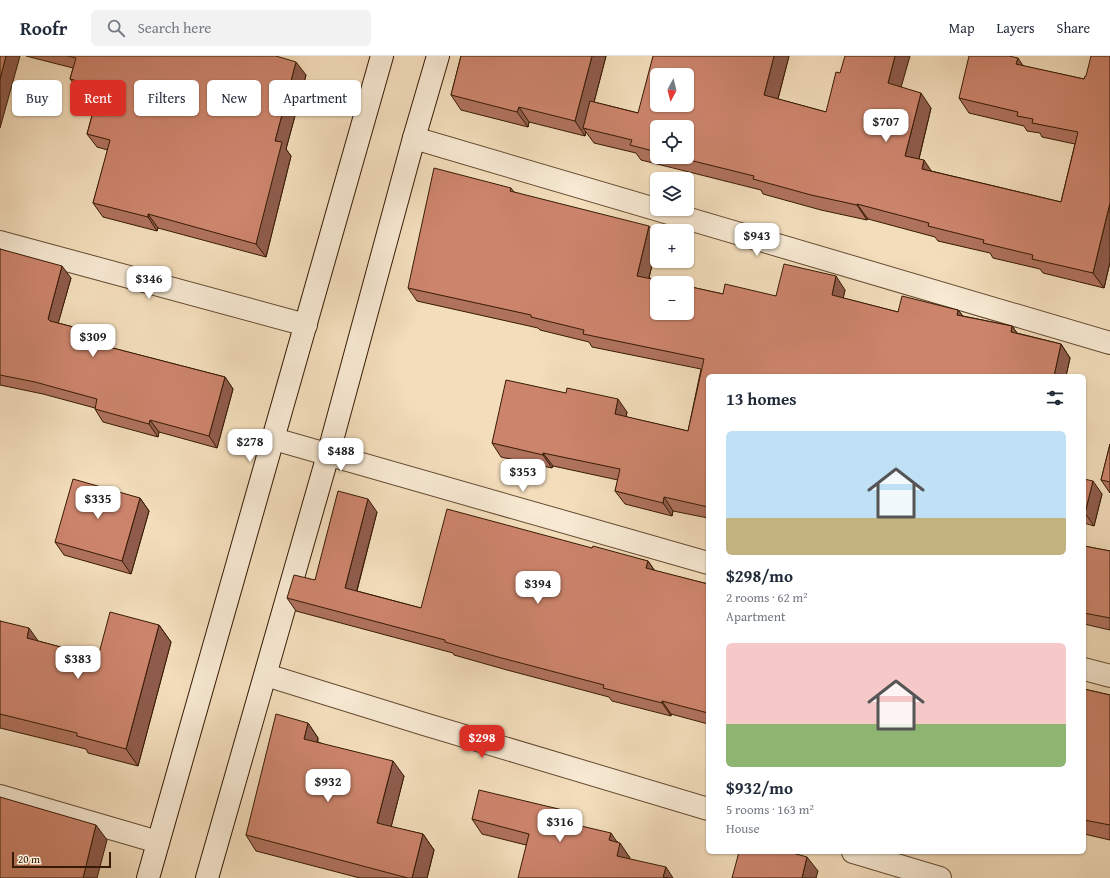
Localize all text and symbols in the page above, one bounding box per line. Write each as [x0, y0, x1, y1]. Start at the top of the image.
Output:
search box [91, 10, 371, 46]
text: Roofr [20, 14, 67, 42]
icon: search [105, 17, 127, 39]
text: Search here [137, 17, 211, 38]
text: Map [949, 18, 975, 38]
text: Layers [997, 18, 1035, 38]
text: Share [1057, 18, 1090, 38]
north arrow [650, 68, 694, 112]
map controls [650, 68, 694, 320]
chip: Buy [12, 80, 62, 116]
chip: Rent [70, 80, 126, 116]
chip: Filters [134, 80, 199, 116]
chip: New [207, 80, 261, 116]
chip: Apartment [269, 80, 361, 116]
pin: $707 [862, 109, 910, 143]
text: $707 [873, 112, 899, 131]
button: locate [650, 120, 694, 164]
button: layers [650, 172, 694, 216]
pin: $943 [733, 223, 781, 257]
button: + [650, 224, 694, 268]
text: $943 [744, 226, 770, 245]
pin: $346 [125, 266, 173, 300]
text: $346 [136, 269, 162, 288]
button: − [650, 276, 694, 320]
pin: $309 [69, 324, 117, 358]
text: $309 [80, 327, 106, 346]
text: 13 homes [726, 386, 797, 411]
icon: filters [1044, 387, 1066, 409]
pin: $278 [226, 429, 274, 463]
text: $278 [237, 432, 263, 451]
pin: $488 [317, 438, 365, 472]
text: $488 [328, 441, 354, 460]
icon: home [860, 457, 932, 529]
pin: $353 [499, 459, 547, 493]
text: $353 [510, 462, 536, 481]
pin: $335 [74, 486, 122, 520]
text: $335 [85, 489, 111, 508]
text: $298/mo [726, 563, 793, 588]
pin: $394 [514, 571, 562, 605]
text: $394 [525, 574, 551, 593]
text: 2 rooms · 62 m² [726, 588, 808, 607]
text: Apartment [726, 607, 786, 626]
pin: $383 [54, 646, 102, 680]
text: $383 [65, 649, 91, 668]
icon: home [860, 669, 932, 741]
pin: $298 [458, 725, 506, 759]
text: $298 [469, 728, 495, 747]
pin: $932 [304, 769, 352, 803]
text: $932 [315, 772, 341, 791]
text: $932/mo [726, 775, 793, 800]
text: 5 rooms · 163 m² [726, 800, 814, 819]
pin: $316 [536, 809, 584, 843]
text: $316 [547, 812, 573, 831]
text: House [726, 819, 760, 838]
scale bar [12, 850, 111, 869]
text: 20 m [18, 851, 40, 867]

